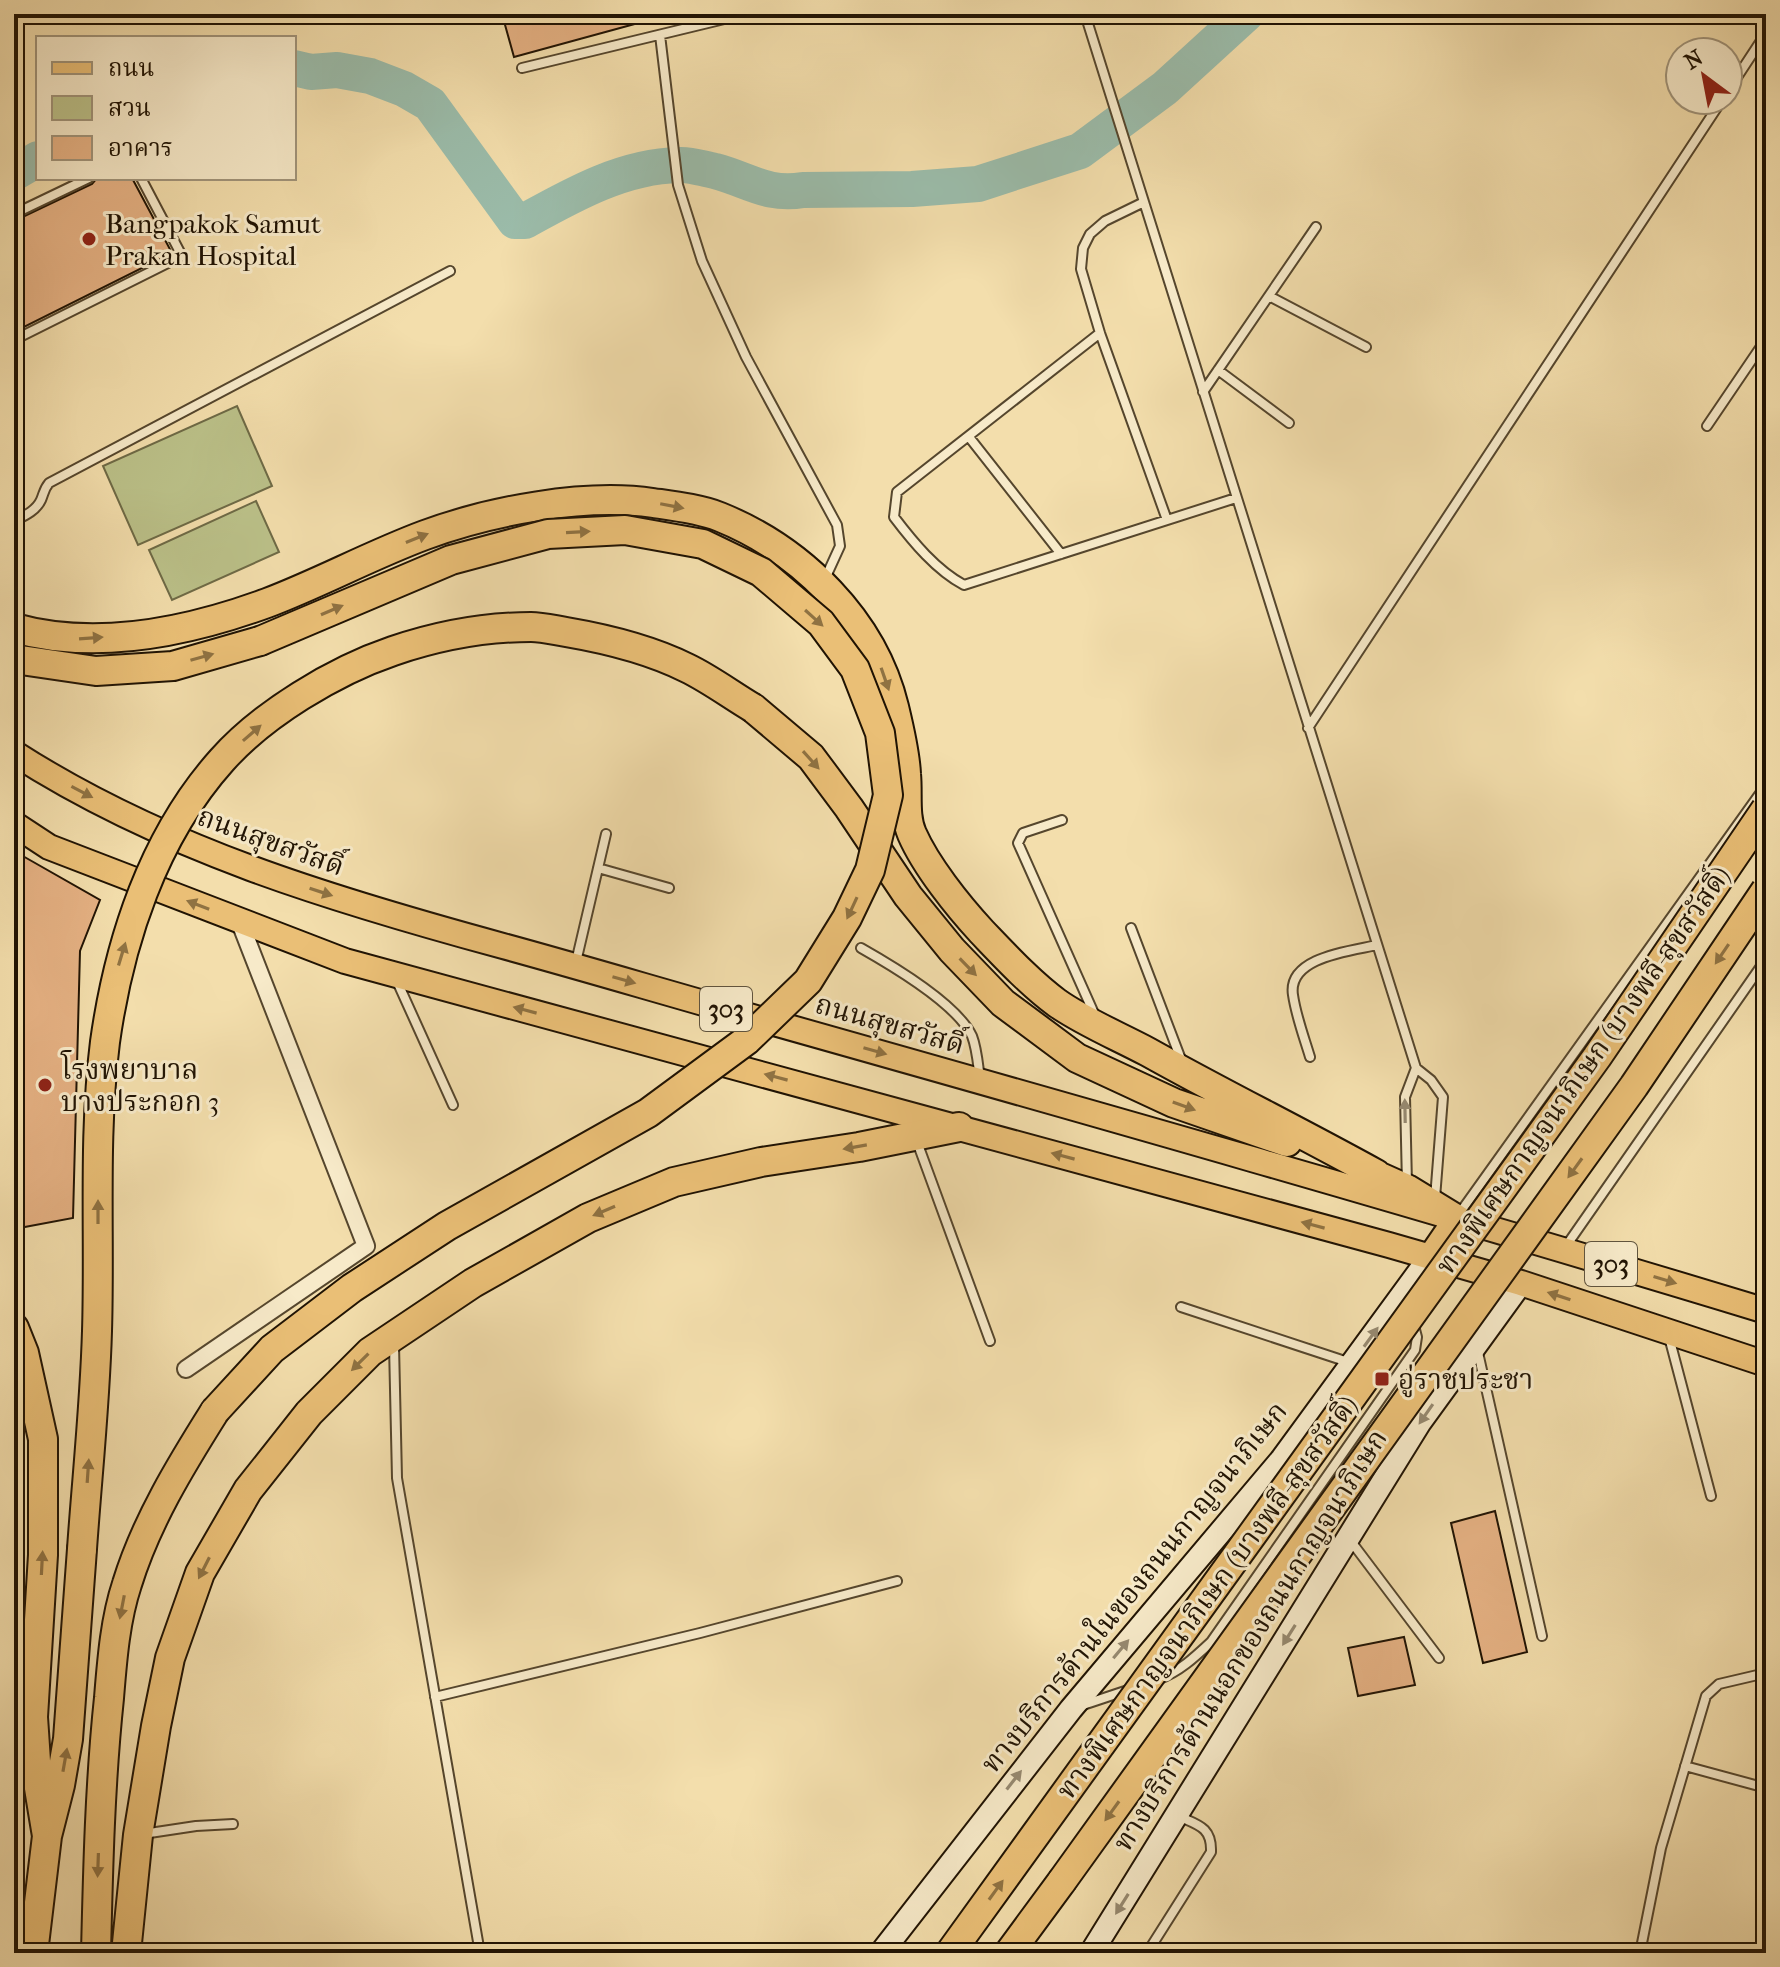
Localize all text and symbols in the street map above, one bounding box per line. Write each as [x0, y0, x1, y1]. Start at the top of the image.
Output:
legend [36, 36, 296, 180]
north arrow [1664, 36, 1744, 116]
text: N [1680, 44, 1708, 75]
text: ถนน [108, 54, 154, 82]
text: สวน [108, 94, 151, 122]
text: อาคาร [108, 134, 173, 162]
place label: Bangpakok Samut Prakan Hospital [105, 207, 321, 272]
marker: Bangpakok Samut Prakan Hospital [80, 230, 98, 248]
one-way arrow [659, 501, 684, 513]
one-way arrow [566, 526, 591, 539]
one-way arrow [405, 532, 429, 545]
one-way arrow [320, 604, 344, 617]
one-way arrow [804, 608, 823, 626]
one-way arrow [79, 631, 104, 644]
one-way arrow [189, 651, 214, 663]
one-way arrow [879, 668, 892, 692]
one-way arrow [242, 725, 262, 742]
one-way arrow [802, 750, 820, 770]
one-way arrow [70, 785, 93, 798]
street label: ถนนสุขสวัสดิ์ [192, 796, 351, 885]
street label: ทางพิเศษกาญจนาภิเษก (บางพลี-สุขสวัสดิ์) [1426, 858, 1739, 1282]
one-way arrow [309, 887, 333, 899]
one-way arrow [845, 896, 859, 919]
one-way arrow [185, 898, 209, 911]
one-way arrow [116, 941, 129, 965]
one-way arrow [1715, 944, 1730, 965]
one-way arrow [958, 957, 976, 976]
one-way arrow [612, 975, 637, 987]
street label: ถนนสุขสวัสดิ์ [811, 984, 971, 1063]
road number: 303 [700, 987, 752, 1031]
one-way arrow [512, 1003, 537, 1015]
one-way arrow [862, 1046, 887, 1058]
place label: โรงพยาบาล บางประกอก 3 [60, 1050, 219, 1118]
one-way arrow [763, 1071, 788, 1083]
marker: โรงพยาบาล บางประกอก 3 [36, 1076, 54, 1094]
one-way arrow [1399, 1098, 1411, 1123]
one-way arrow [1172, 1100, 1196, 1113]
one-way arrow [842, 1142, 867, 1154]
one-way arrow [1050, 1149, 1075, 1161]
one-way arrow [1567, 1158, 1583, 1179]
one-way arrow [92, 1199, 104, 1224]
one-way arrow [592, 1205, 616, 1218]
one-way arrow [1301, 1218, 1326, 1230]
road number: 303 [1585, 1242, 1637, 1286]
one-way arrow [1653, 1274, 1677, 1287]
one-way arrow [1547, 1289, 1571, 1302]
one-way arrow [1363, 1327, 1378, 1348]
one-way arrow [351, 1352, 369, 1371]
place label: อู่ราชประชา [1398, 1363, 1533, 1398]
marker: อู่ราชประชา [1373, 1370, 1391, 1388]
street label: ทางพิเศษกาญจนาภิเษก (บางพลี-สุขสวัสดิ์) [1047, 1387, 1366, 1806]
street label: ทางบริการด้านในของถนนกาญจนาภิเษก [972, 1393, 1294, 1779]
one-way arrow [1419, 1404, 1434, 1425]
street label: ทางบริการด้านนอกของถนนกาญจนาภิเษก [1106, 1423, 1394, 1857]
one-way arrow [82, 1458, 95, 1483]
one-way arrow [36, 1550, 49, 1575]
one-way arrow [197, 1557, 211, 1579]
one-way arrow [115, 1595, 128, 1620]
one-way arrow [1282, 1624, 1296, 1646]
one-way arrow [1112, 1639, 1129, 1659]
one-way arrow [59, 1747, 71, 1772]
one-way arrow [1005, 1770, 1021, 1790]
one-way arrow [1104, 1800, 1120, 1822]
one-way arrow [92, 1853, 105, 1878]
one-way arrow [988, 1879, 1004, 1901]
one-way arrow [1115, 1893, 1130, 1914]

